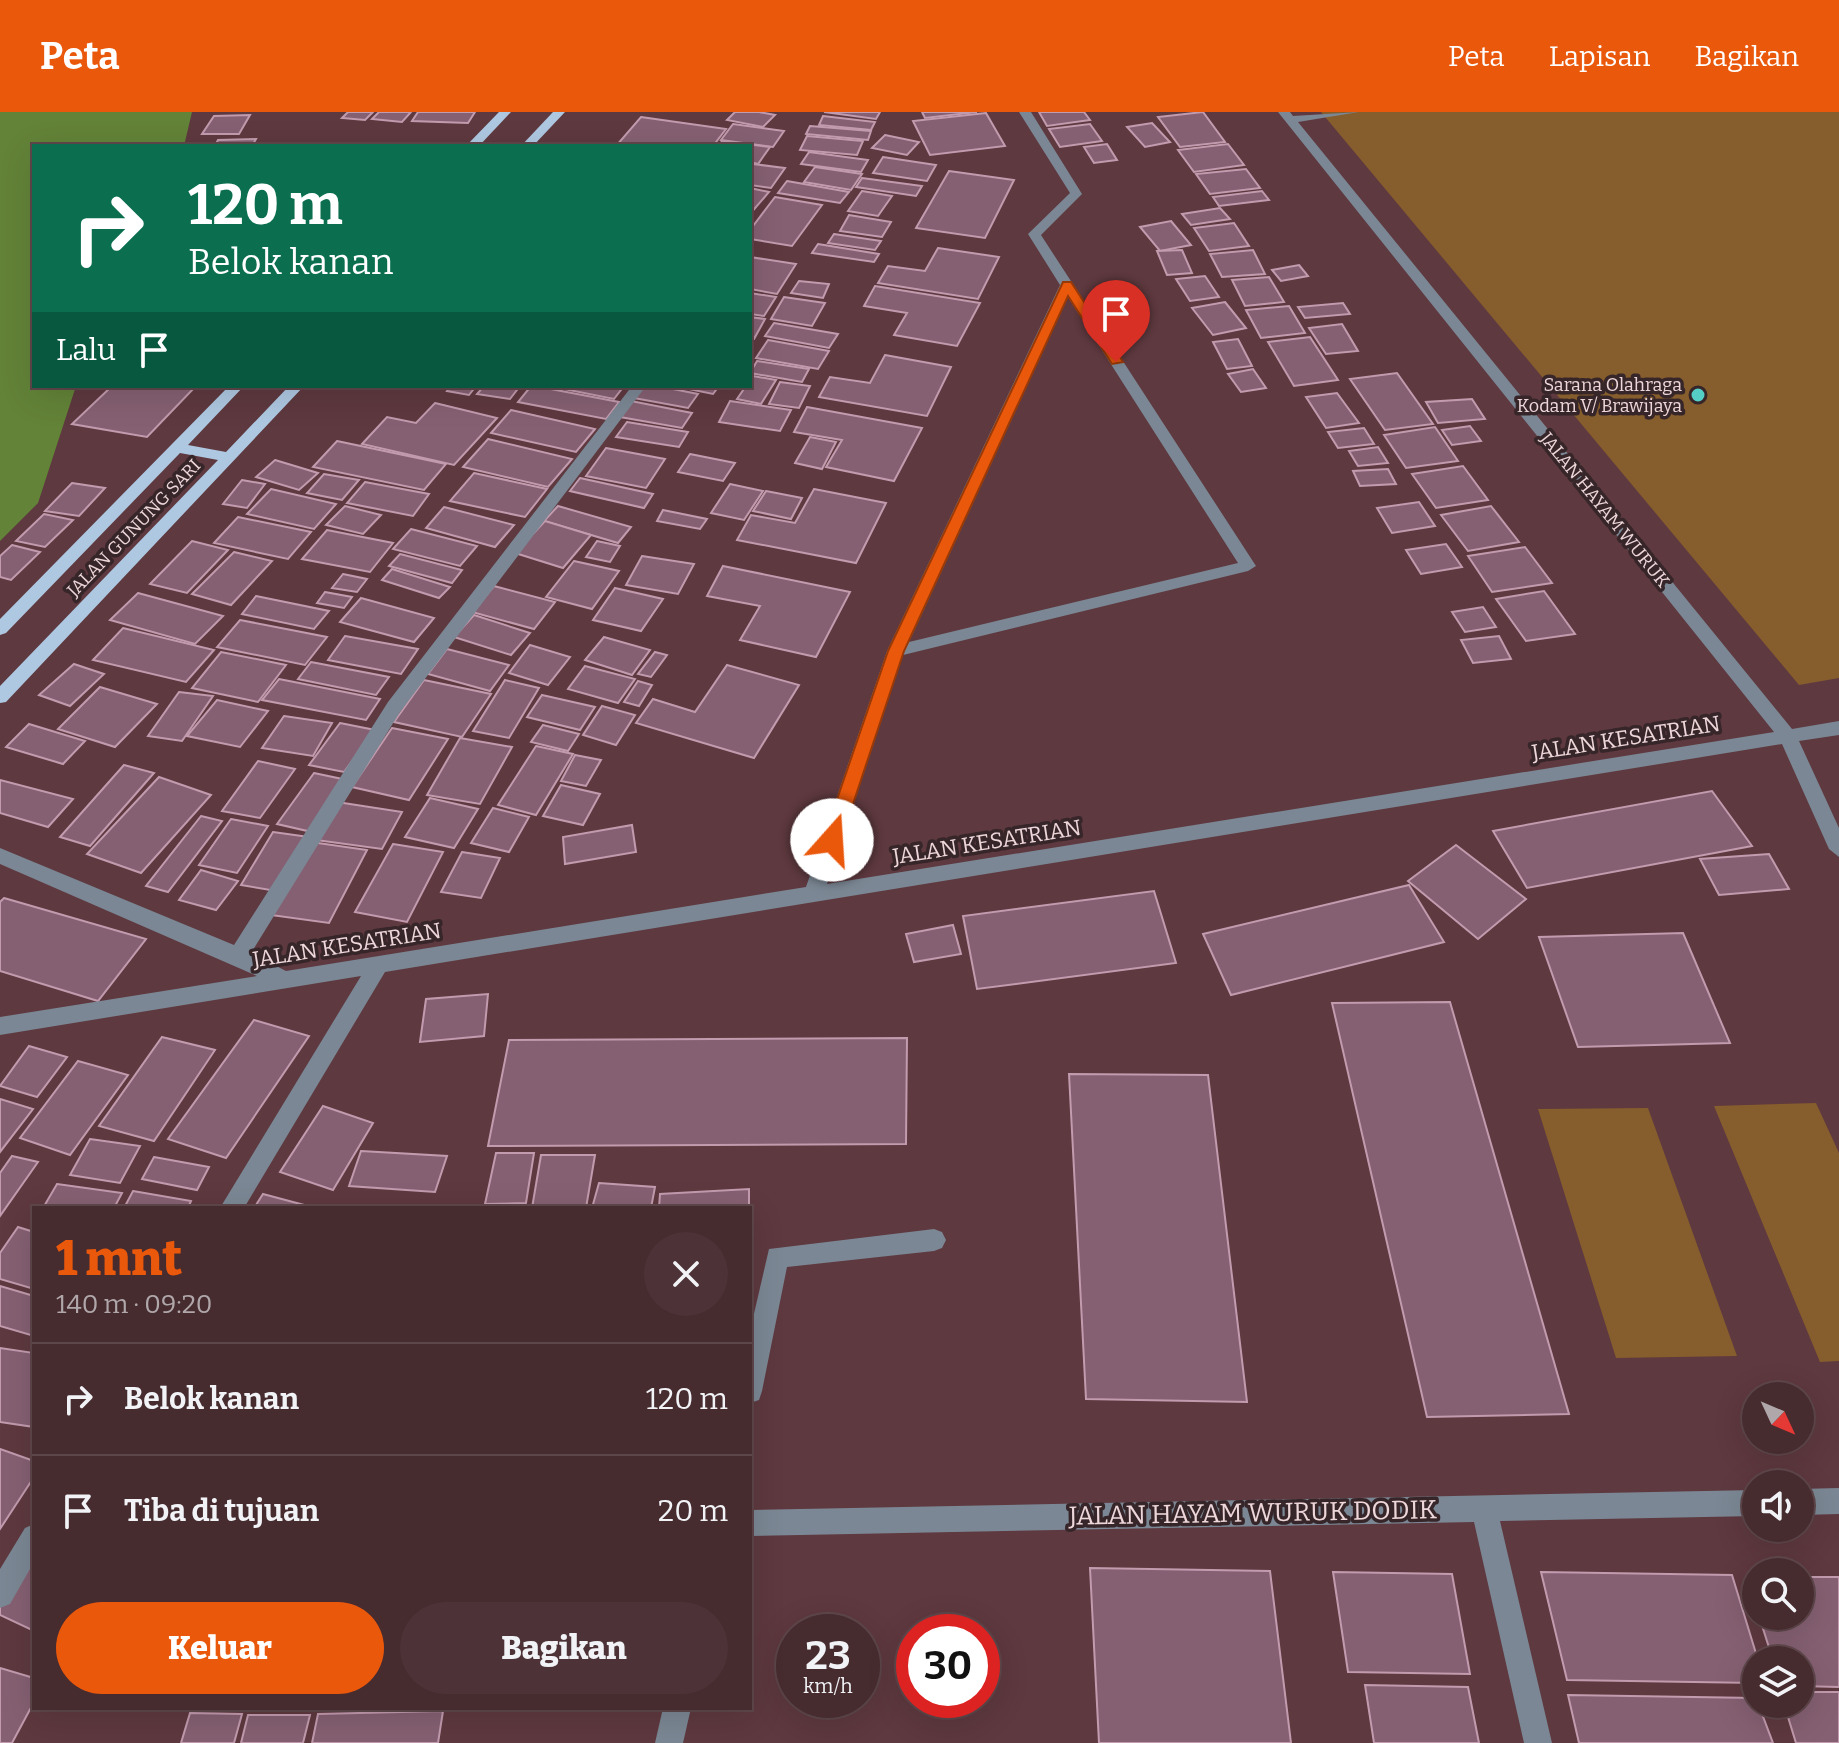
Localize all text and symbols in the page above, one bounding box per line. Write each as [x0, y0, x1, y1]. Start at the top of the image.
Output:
text: Peta [40, 33, 120, 79]
text: Peta [1448, 40, 1505, 73]
text: Lapisan [1549, 40, 1651, 73]
text: Bagikan [1695, 40, 1799, 73]
text: 120 m [188, 172, 343, 239]
icon: right [56, 176, 160, 280]
text: Belok kanan [188, 240, 394, 284]
pin [1082, 280, 1150, 362]
icon: arrive [1094, 292, 1138, 336]
icon: arrive [132, 328, 176, 372]
text: Lalu [56, 332, 116, 368]
place label: Sarana Olahraga Kodam V/ Brawijaya [1517, 374, 1682, 417]
marker: Sarana Olahraga Kodam V/ Brawijaya [1689, 386, 1707, 404]
street label: JALAN HAYAM WURUK [1535, 427, 1674, 592]
street label: JALAN GUNUNG SARI [62, 455, 205, 602]
street label: JALAN KESATRIAN [1529, 710, 1722, 766]
position arrow [790, 798, 874, 882]
street label: JALAN KESATRIAN [890, 814, 1083, 870]
street label: JALAN KESATRIAN [250, 917, 443, 973]
text: 1 mnt [56, 1230, 182, 1288]
button: close [644, 1232, 728, 1316]
text: 140 m · 09:20 [56, 1289, 213, 1320]
icon: right [56, 1377, 100, 1421]
text: Belok kanan [124, 1381, 299, 1417]
text: 120 m [646, 1381, 728, 1417]
north arrow [1742, 1382, 1814, 1454]
map controls [1742, 1382, 1814, 1718]
button: sound [1742, 1470, 1814, 1542]
icon: arrive [56, 1489, 100, 1533]
text: Tiba di tujuan [124, 1493, 319, 1529]
text: 20 m [658, 1493, 728, 1529]
street label: JALAN HAYAM WURUK DODIK [1068, 1494, 1438, 1532]
button: search [1742, 1558, 1814, 1630]
button: Keluar [56, 1602, 384, 1694]
button: Bagikan [400, 1602, 728, 1694]
speed limit sign: 30 [896, 1614, 1000, 1718]
text: 23 [805, 1632, 851, 1680]
button: layers [1742, 1646, 1814, 1718]
text: km/h [803, 1674, 853, 1698]

